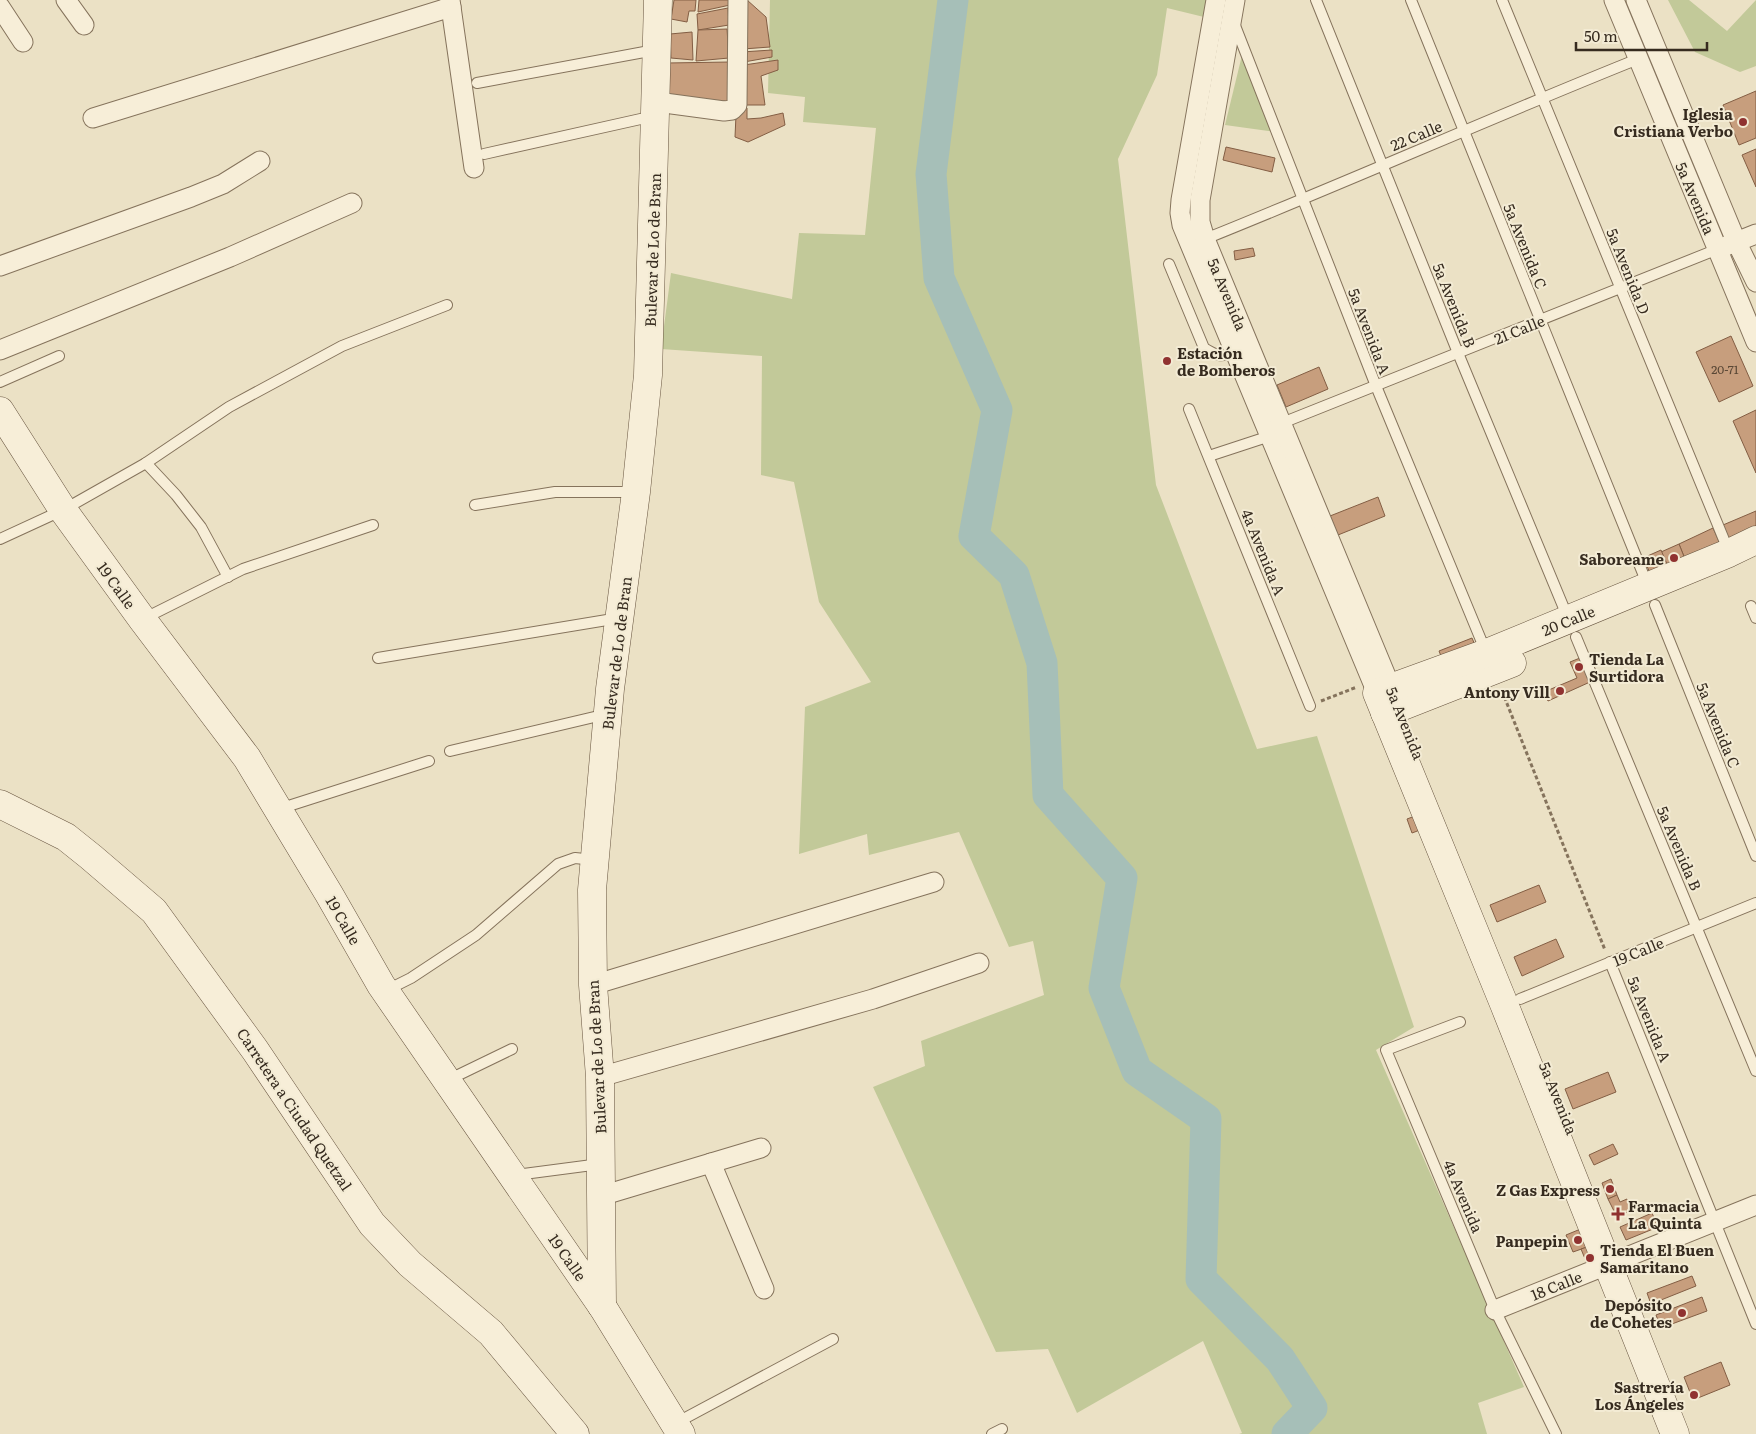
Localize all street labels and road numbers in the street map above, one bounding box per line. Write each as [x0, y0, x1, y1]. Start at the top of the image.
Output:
street label: 22 Calle [1387, 114, 1446, 156]
street label: 5a Avenida [1670, 158, 1722, 239]
street label: Bulevar de Lo de Bran [638, 172, 666, 328]
street label: 5a Avenida C [1498, 200, 1554, 292]
street label: 5a Avenida D [1601, 224, 1657, 318]
street label: 5a Avenida [1202, 254, 1254, 335]
street label: 5a Avenida B [1428, 259, 1482, 351]
street label: 5a Avenida A [1343, 285, 1397, 377]
street label: 21 Calle [1490, 308, 1548, 350]
street label: 4a Avenida A [1236, 505, 1292, 599]
street label: 19 Calle [92, 557, 142, 613]
street label: Bulevar de Lo de Bran [595, 575, 637, 731]
street label: 20 Calle [1538, 599, 1598, 641]
street label: 5a Avenida C [1691, 679, 1747, 771]
street label: 5a Avenida [1381, 683, 1431, 764]
street label: 5a Avenida B [1652, 802, 1708, 894]
street label: 19 Calle [321, 891, 367, 949]
street label: 19 Calle [1609, 930, 1667, 972]
street label: 5a Avenida A [1622, 973, 1678, 1065]
street label: Bulevar de Lo de Bran [580, 979, 612, 1135]
street label: Carretera a Ciudad Quetzal [232, 1023, 358, 1195]
street label: 5a Avenida [1534, 1058, 1584, 1139]
street label: 4a Avenida [1438, 1156, 1490, 1237]
street label: 19 Calle [543, 1229, 593, 1285]
street label: 18 Calle [1527, 1264, 1585, 1306]

